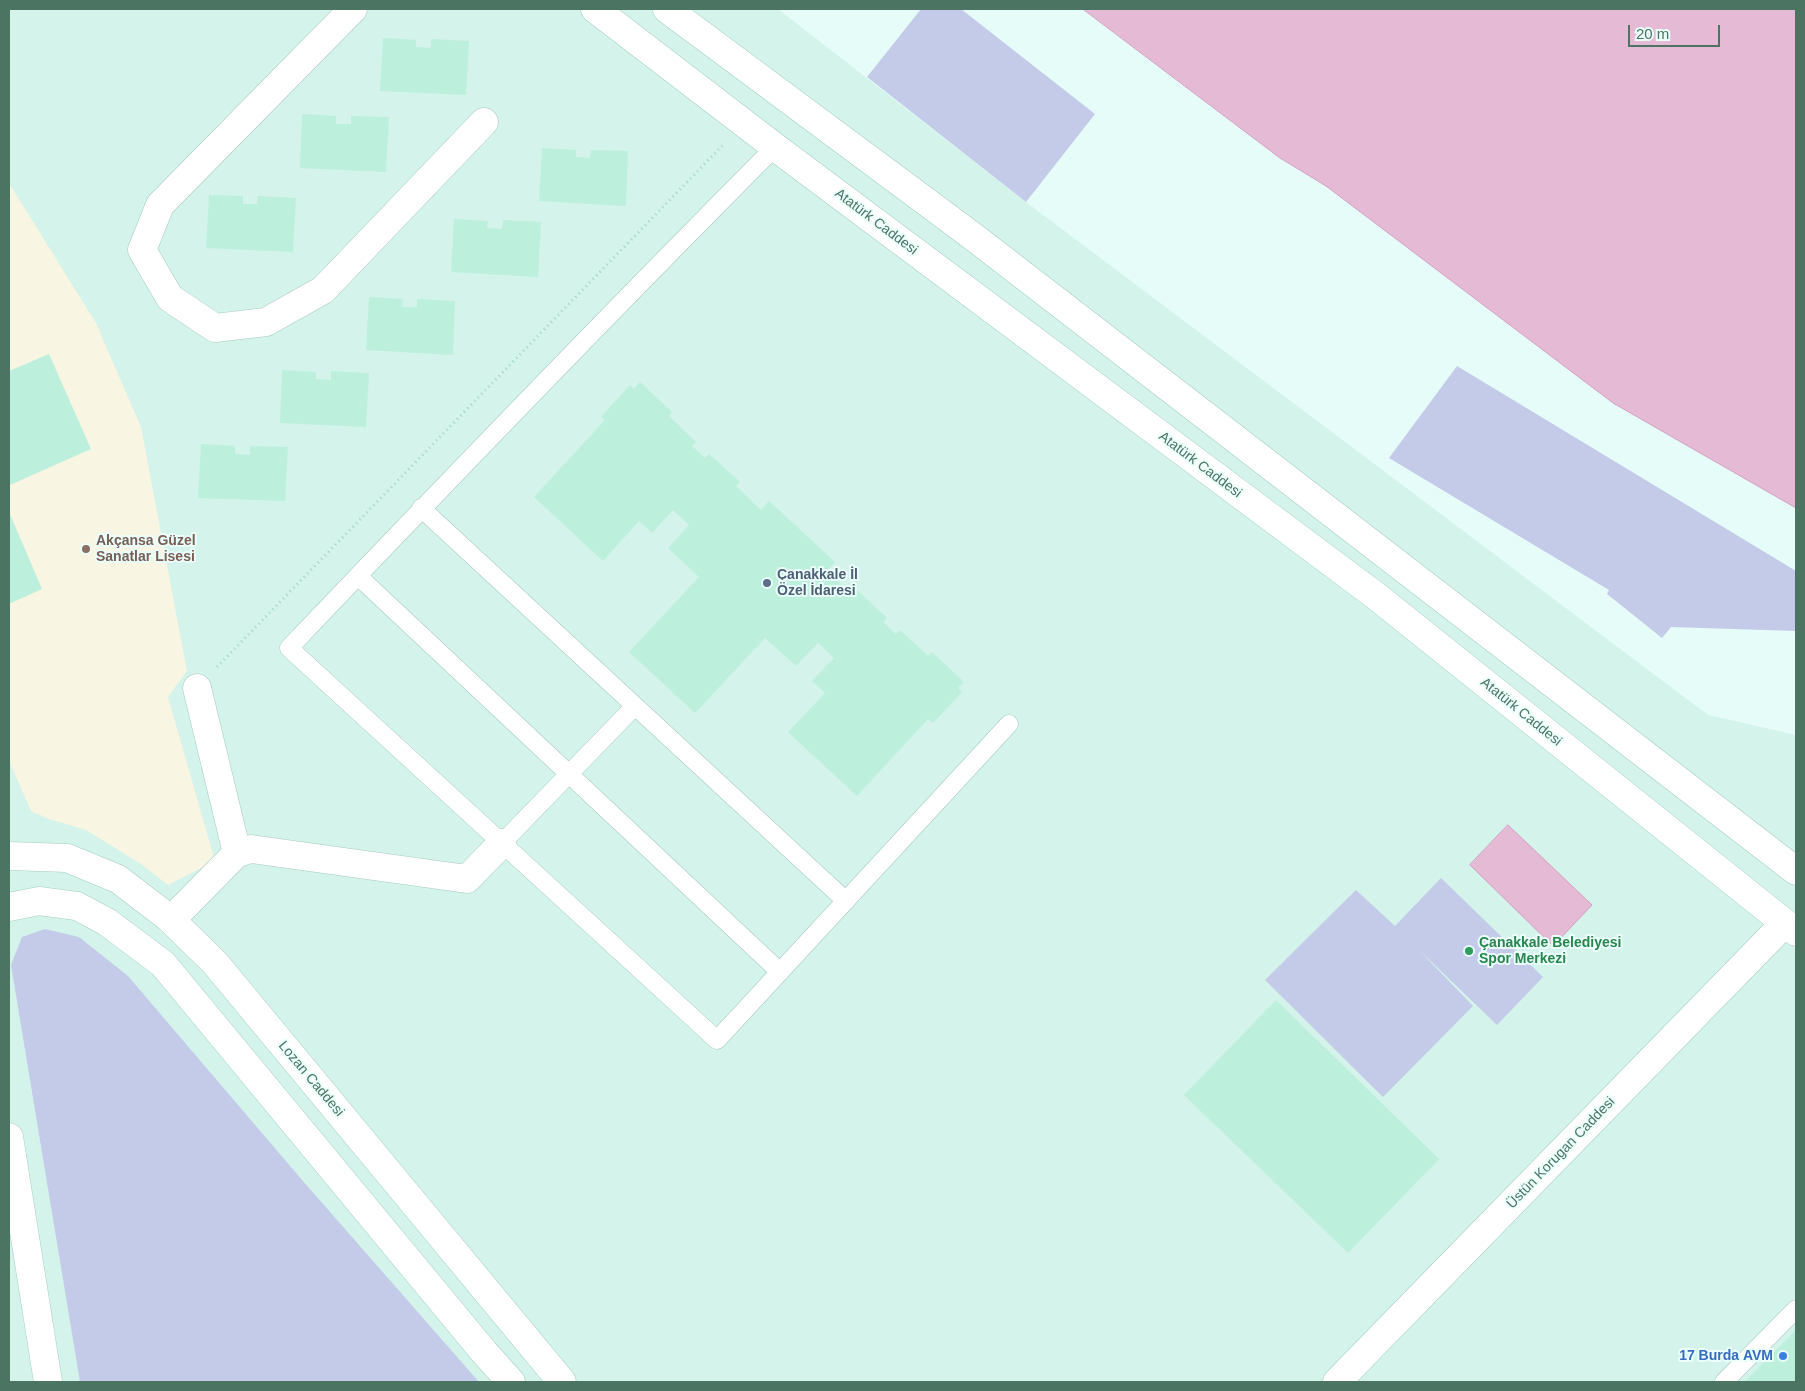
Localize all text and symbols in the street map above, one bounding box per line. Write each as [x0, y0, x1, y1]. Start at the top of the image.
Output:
scale bar [1630, 15, 1722, 47]
text: 20 m [1636, 25, 1669, 42]
street label: Atatürk Caddesi [831, 185, 921, 259]
street label: Atatürk Caddesi [1155, 428, 1245, 502]
place label: Akçansa Güzel Sanatlar Lisesi [96, 533, 196, 566]
marker: Akçansa Güzel Sanatlar Lisesi [80, 543, 92, 555]
place label: Çanakkale İl Özel İdaresi [777, 567, 858, 600]
marker: Çanakkale İl Özel İdaresi [761, 577, 773, 589]
street label: Atatürk Caddesi [1477, 674, 1565, 750]
place label: Çanakkale Belediyesi Spor Merkezi [1479, 935, 1621, 968]
marker: Çanakkale Belediyesi Spor Merkezi [1463, 945, 1475, 957]
street label: Lozan Caddesi [275, 1038, 347, 1120]
street label: Üstün Korugan Caddesi [1503, 1094, 1619, 1212]
place label: 17 Burda AVM [1679, 1348, 1773, 1364]
marker: 17 Burda AVM [1777, 1350, 1789, 1362]

